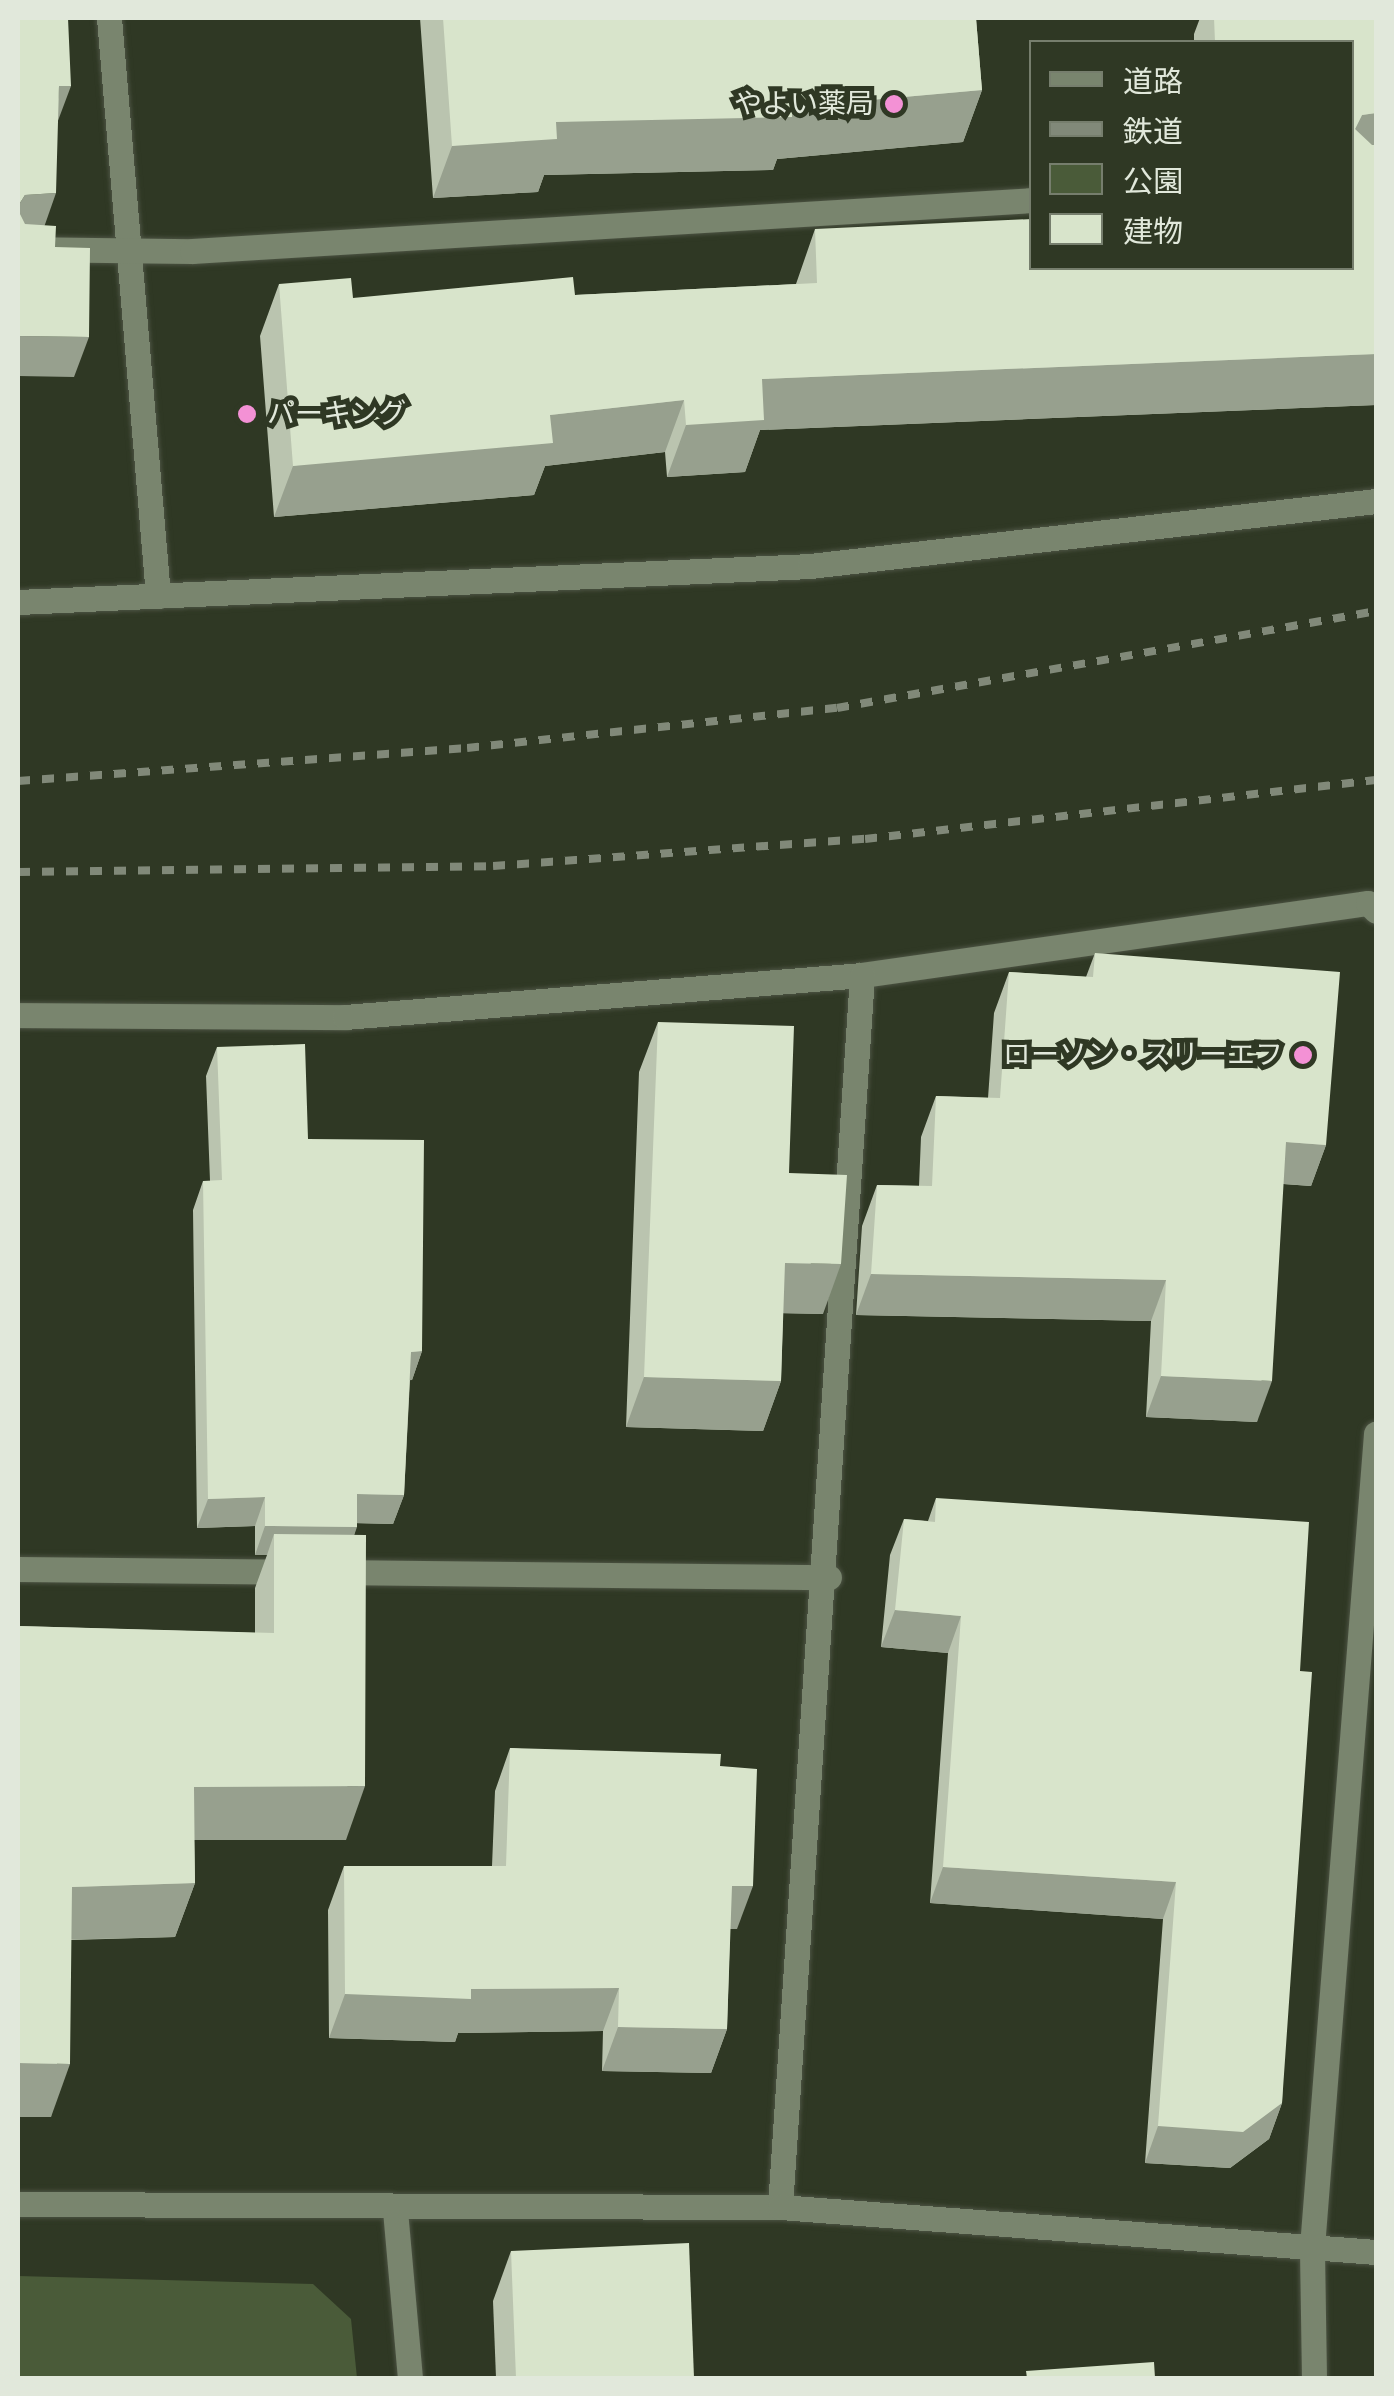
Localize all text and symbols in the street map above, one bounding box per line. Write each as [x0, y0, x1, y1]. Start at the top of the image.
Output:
legend [1029, 40, 1354, 270]
text: 道路 [1123, 64, 1183, 100]
place label: やよい薬局 [734, 87, 874, 121]
marker: やよい薬局 [883, 93, 905, 115]
text: 鉄道 [1123, 114, 1183, 150]
text: 公園 [1123, 164, 1183, 200]
text: 建物 [1123, 214, 1183, 250]
place label: パーキング [267, 397, 407, 431]
marker: パーキング [236, 403, 258, 425]
place label: ローソン・スリーエフ [1003, 1038, 1283, 1072]
marker: ローソン・スリーエフ [1292, 1044, 1314, 1066]

